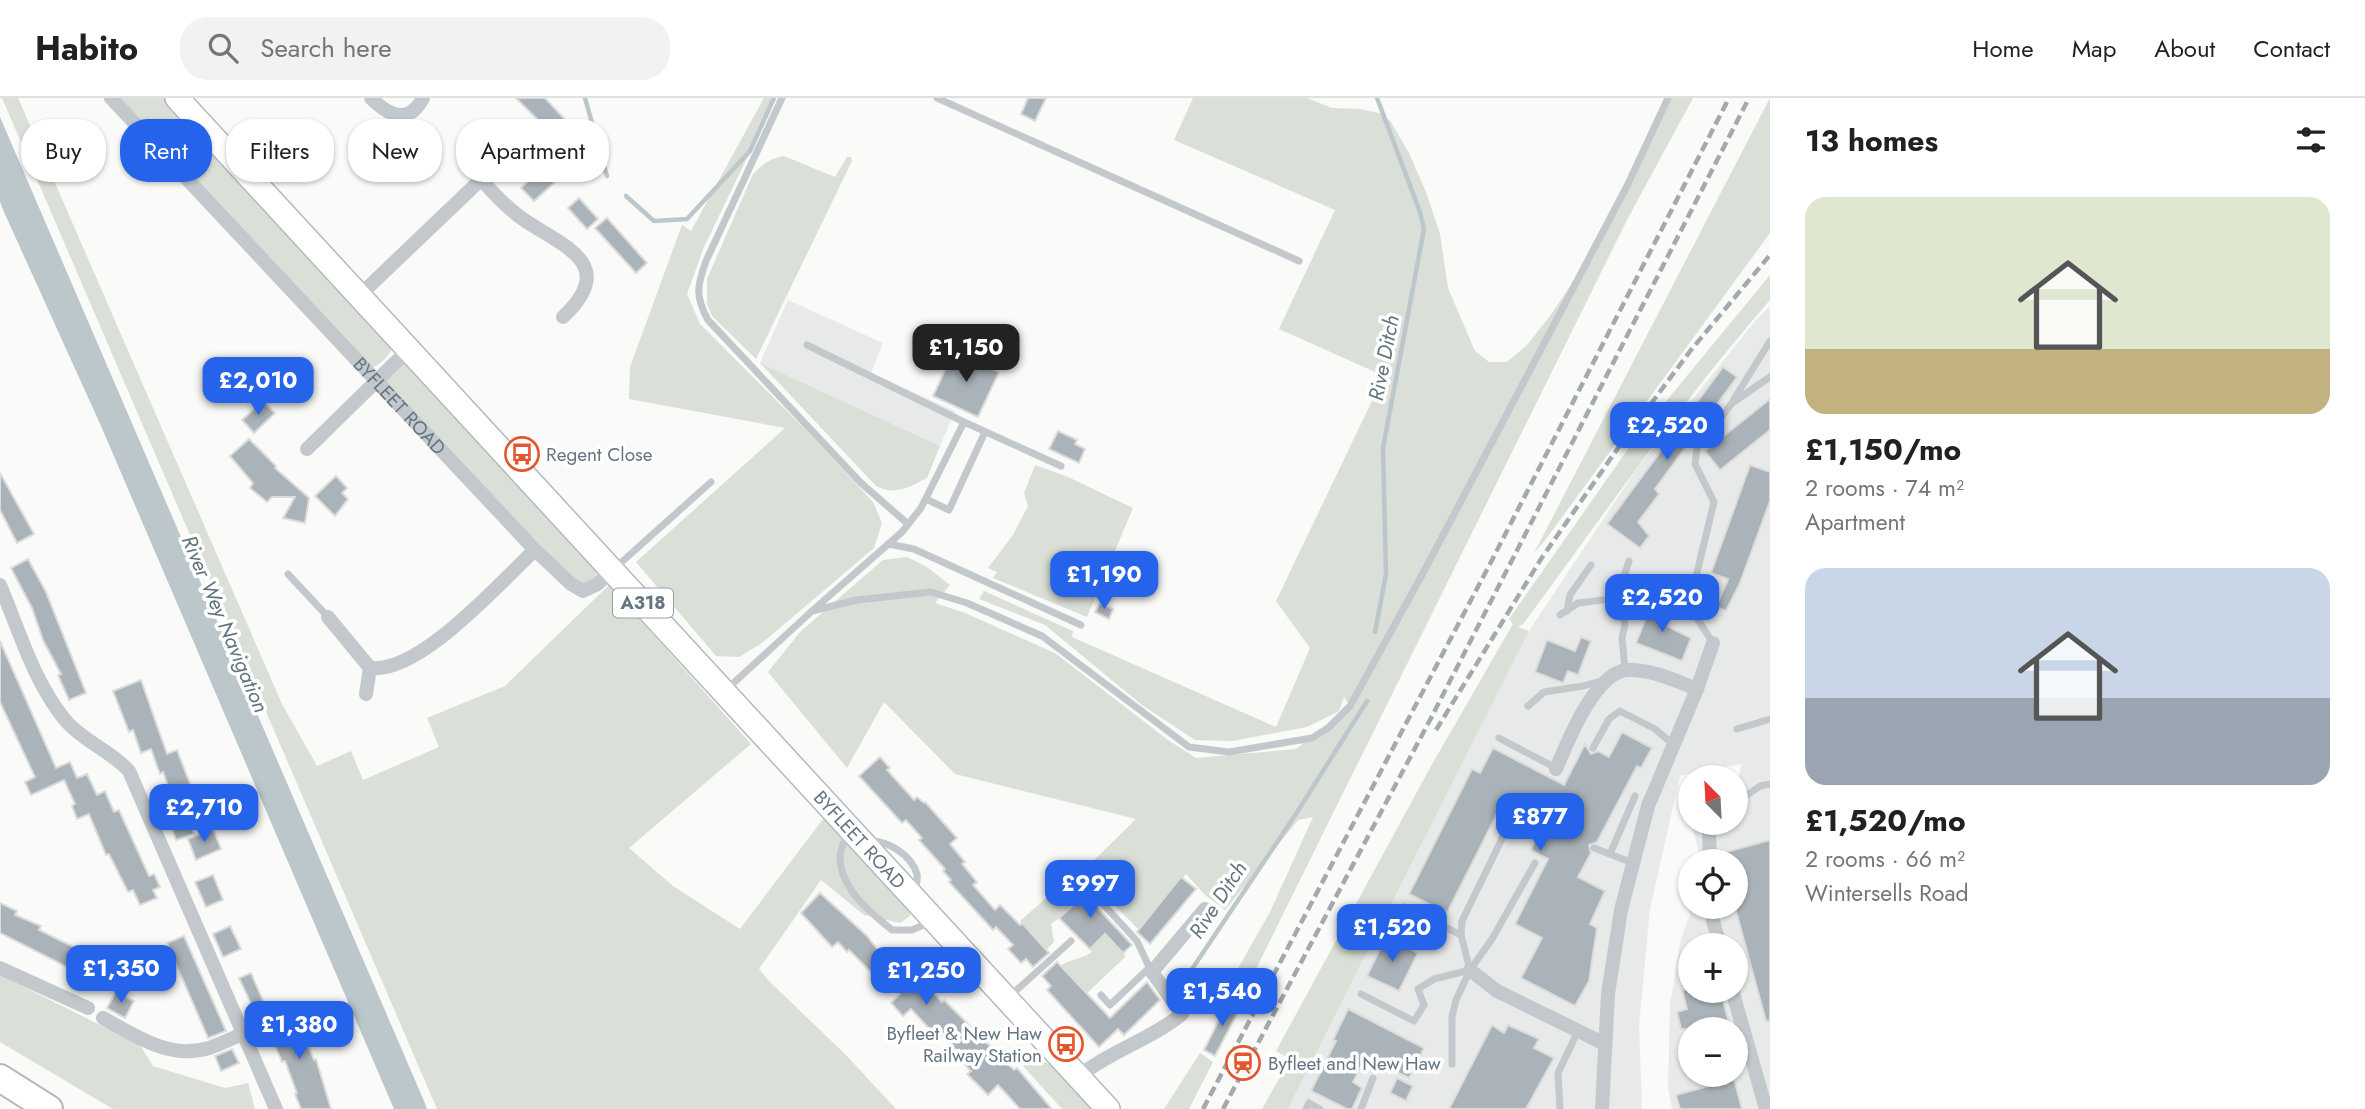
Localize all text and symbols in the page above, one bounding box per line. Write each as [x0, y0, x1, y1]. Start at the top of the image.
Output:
search box [180, 17, 670, 80]
text: Habito [35, 25, 138, 72]
icon: search [204, 29, 242, 67]
text: Search here [260, 29, 392, 67]
text: Home [1972, 31, 2034, 66]
text: Map [2072, 31, 2116, 66]
text: About [2154, 31, 2215, 66]
text: Contact [2253, 31, 2330, 66]
chip: Buy [21, 119, 106, 182]
chip: Rent [120, 119, 212, 182]
chip: Filters [226, 119, 334, 182]
chip: New [348, 119, 442, 182]
chip: Apartment [456, 119, 609, 182]
text: 13 homes [1805, 119, 1938, 162]
icon: filters [2292, 121, 2330, 159]
icon: home [2005, 242, 2131, 368]
water label: Rive Ditch [1361, 313, 1407, 403]
pin: £1,150 [909, 324, 1023, 384]
text: £1,150 [929, 330, 1003, 364]
street label: BYFLEET ROAD [347, 351, 452, 461]
pin: £2,010 [201, 358, 315, 417]
text: £2,010 [219, 363, 297, 397]
pin: £2,520 [1610, 402, 1724, 462]
text: £2,520 [1626, 408, 1708, 442]
text: £1,150/mo [1805, 428, 1961, 471]
bus stop icon: Regent Close [503, 435, 541, 473]
place label: Regent Close [546, 441, 653, 468]
text: 2 rooms · 74 m² [1805, 471, 1964, 505]
text: Apartment [1805, 505, 1905, 539]
water label: River Wey Navigation [174, 531, 276, 717]
pin: £1,190 [1047, 552, 1161, 611]
text: £1,190 [1066, 557, 1142, 591]
pin: £2,520 [1605, 574, 1719, 634]
text: £2,520 [1621, 580, 1703, 614]
road number: A318 [613, 588, 673, 618]
icon: home [2005, 613, 2131, 739]
north arrow [1678, 765, 1748, 835]
map controls [1678, 765, 1748, 1087]
pin: £2,710 [147, 784, 261, 844]
street label: BYFLEET ROAD [807, 785, 912, 895]
text: £2,710 [165, 790, 243, 824]
pin: £877 [1499, 794, 1581, 853]
text: £877 [1512, 799, 1568, 833]
text: £1,520/mo [1805, 799, 1966, 842]
text: 2 rooms · 66 m² [1805, 842, 1965, 876]
button: locate [1678, 849, 1748, 919]
water label: Rive Ditch [1182, 855, 1254, 945]
pin: £997 [1049, 860, 1131, 920]
text: £997 [1061, 866, 1119, 900]
text: Wintersells Road [1805, 876, 1969, 910]
pin: £1,520 [1335, 904, 1449, 964]
text: £1,520 [1353, 910, 1431, 944]
button: + [1678, 933, 1748, 1003]
pin: £1,350 [64, 946, 178, 1005]
pin: £1,250 [869, 948, 983, 1007]
text: £1,350 [82, 951, 160, 985]
text: £1,250 [887, 953, 965, 987]
pin: £1,540 [1165, 968, 1279, 1028]
text: £1,540 [1182, 974, 1262, 1008]
pin: £1,380 [242, 1002, 356, 1061]
text: £1,380 [260, 1007, 338, 1041]
button: − [1678, 1017, 1748, 1087]
place label: Byfleet & New Haw Railway Station [886, 1020, 1042, 1069]
bus stop icon: Byfleet & New Haw Railway Station [1047, 1025, 1085, 1063]
station icon: Byfleet and New Haw [1224, 1044, 1262, 1082]
place label: Byfleet and New Haw [1268, 1050, 1441, 1077]

